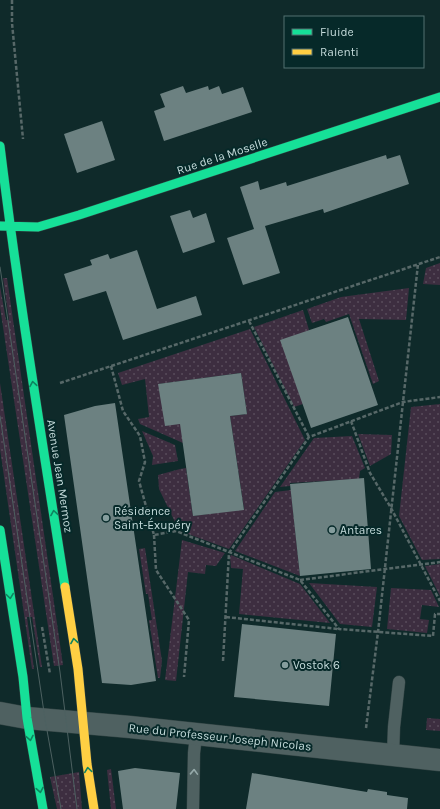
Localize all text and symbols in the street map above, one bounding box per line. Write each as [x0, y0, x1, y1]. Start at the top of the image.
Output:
legend [284, 16, 424, 68]
text: Fluide [320, 25, 354, 39]
text: Ralenti [320, 45, 359, 59]
street label: Rue de la Moselle [175, 135, 269, 177]
one-way arrow [29, 381, 38, 388]
street label: Avenue Jean Mermoz [44, 419, 76, 534]
place label: Résidence Saint-Éxupéry [114, 504, 191, 532]
one-way arrow [50, 510, 59, 516]
marker: Résidence Saint-Éxupéry [101, 513, 111, 523]
place label: Antares [340, 523, 382, 537]
marker: Antares [327, 525, 337, 535]
one-way arrow [5, 593, 14, 599]
one-way arrow [70, 638, 79, 644]
place label: Vostok 6 [293, 658, 340, 672]
marker: Vostok 6 [280, 660, 290, 670]
street label: Rue du Professeur Joseph Nicolas [128, 720, 312, 754]
one-way arrow [26, 735, 34, 741]
one-way arrow [84, 767, 93, 773]
one-way arrow [189, 769, 198, 775]
one-way arrow [35, 787, 44, 793]

